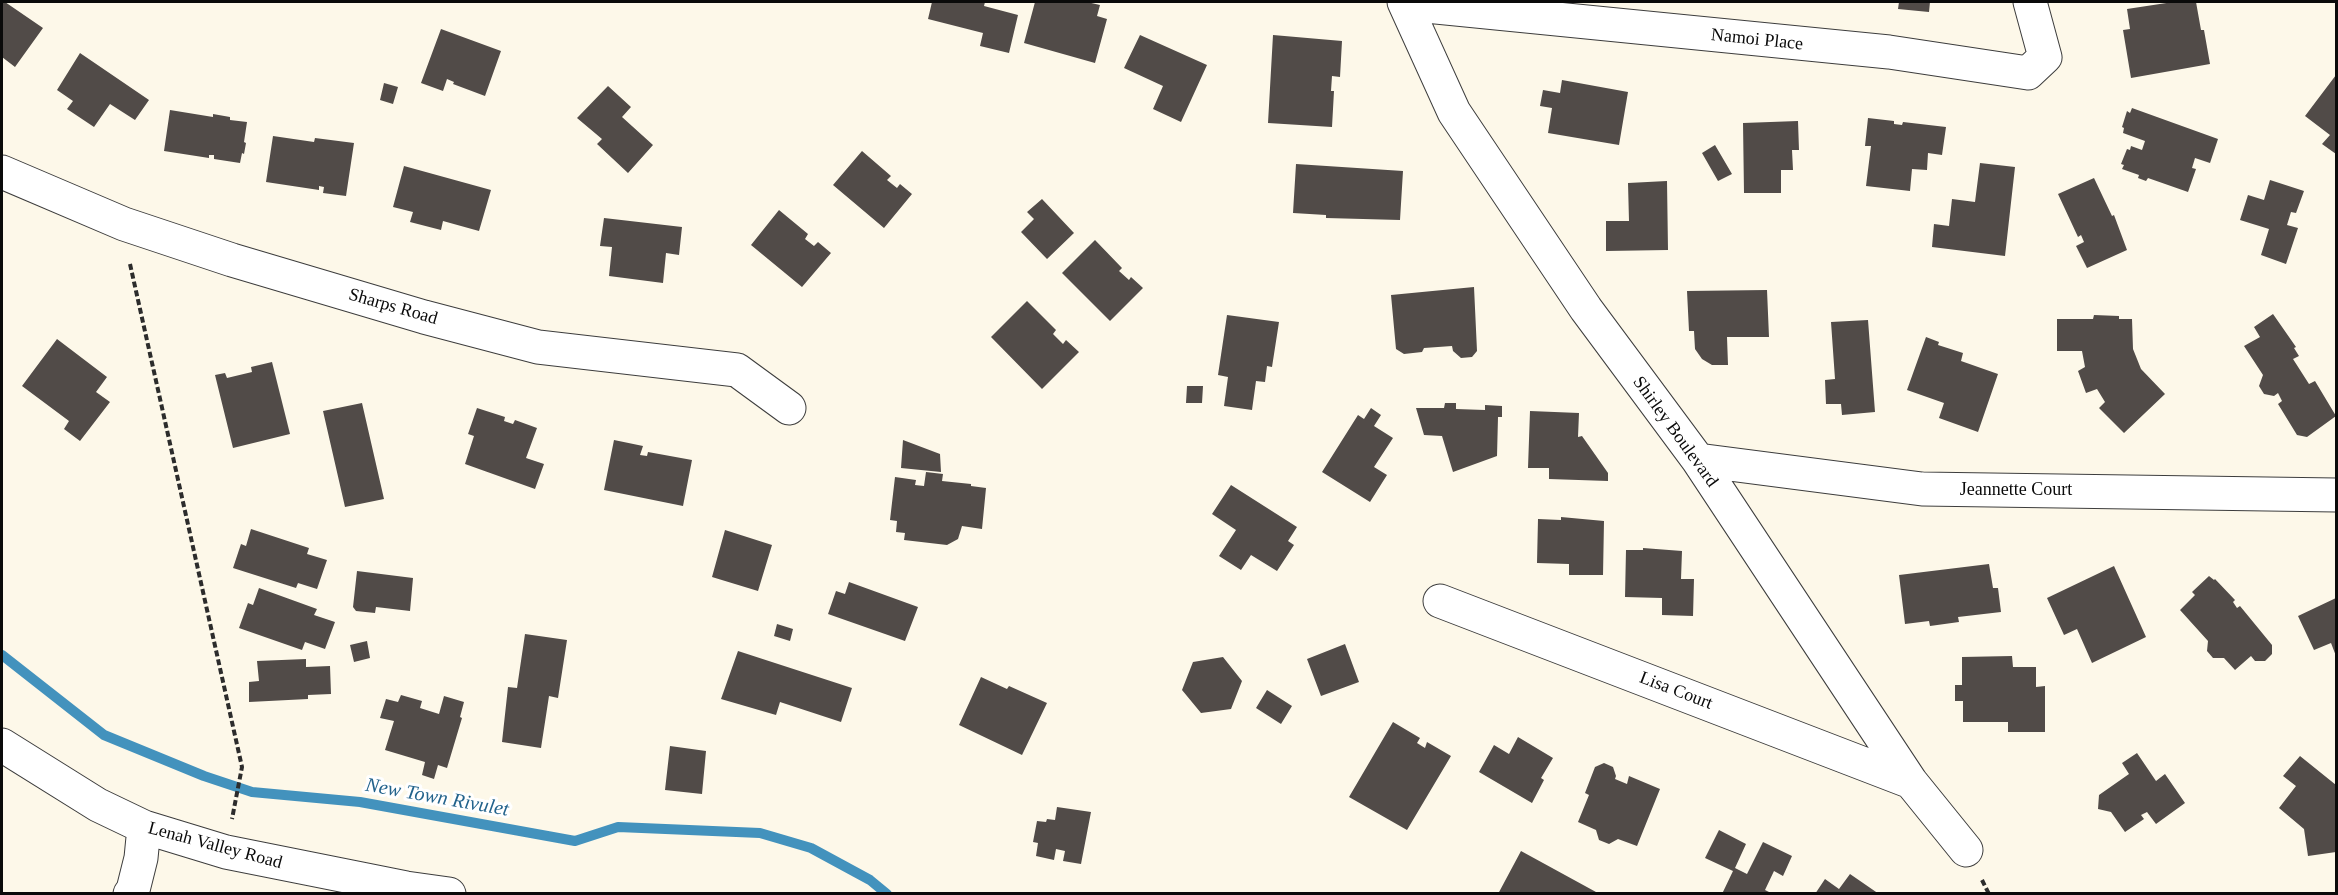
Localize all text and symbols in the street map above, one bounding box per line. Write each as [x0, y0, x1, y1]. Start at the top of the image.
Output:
street label: Namoi Place [1710, 24, 1804, 56]
street label: Sharps Road [346, 284, 440, 330]
street label: Shirley Boulevard [1628, 372, 1722, 492]
street label: Jeannette Court [1960, 479, 2072, 501]
street label: Lisa Court [1636, 667, 1716, 715]
water label: New Town Rivulet [364, 774, 510, 822]
street label: Lenah Valley Road [146, 818, 284, 874]

